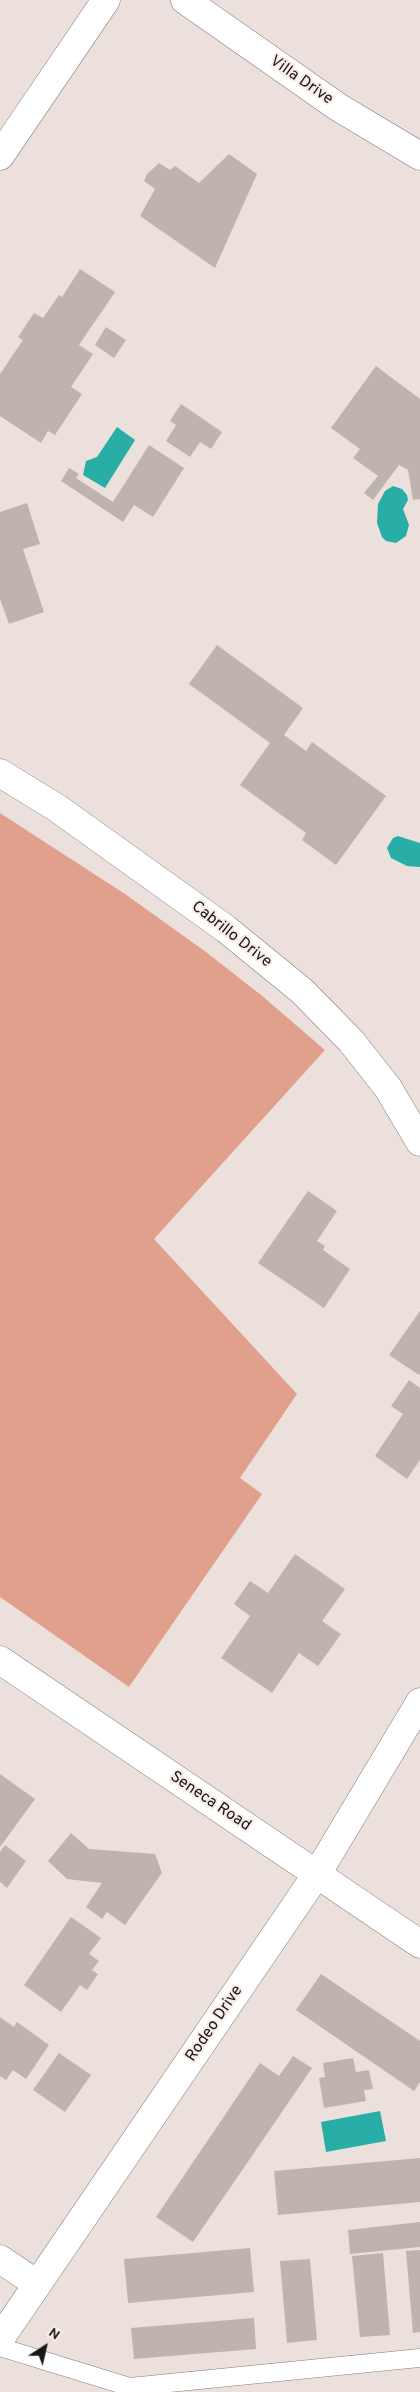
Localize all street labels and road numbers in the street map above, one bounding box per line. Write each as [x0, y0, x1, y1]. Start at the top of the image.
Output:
street label: Villa Drive [266, 52, 336, 110]
street label: Cabrillo Drive [187, 898, 275, 972]
street label: Seneca Road [166, 1768, 254, 1836]
street label: Rodeo Drive [182, 1982, 248, 2066]

